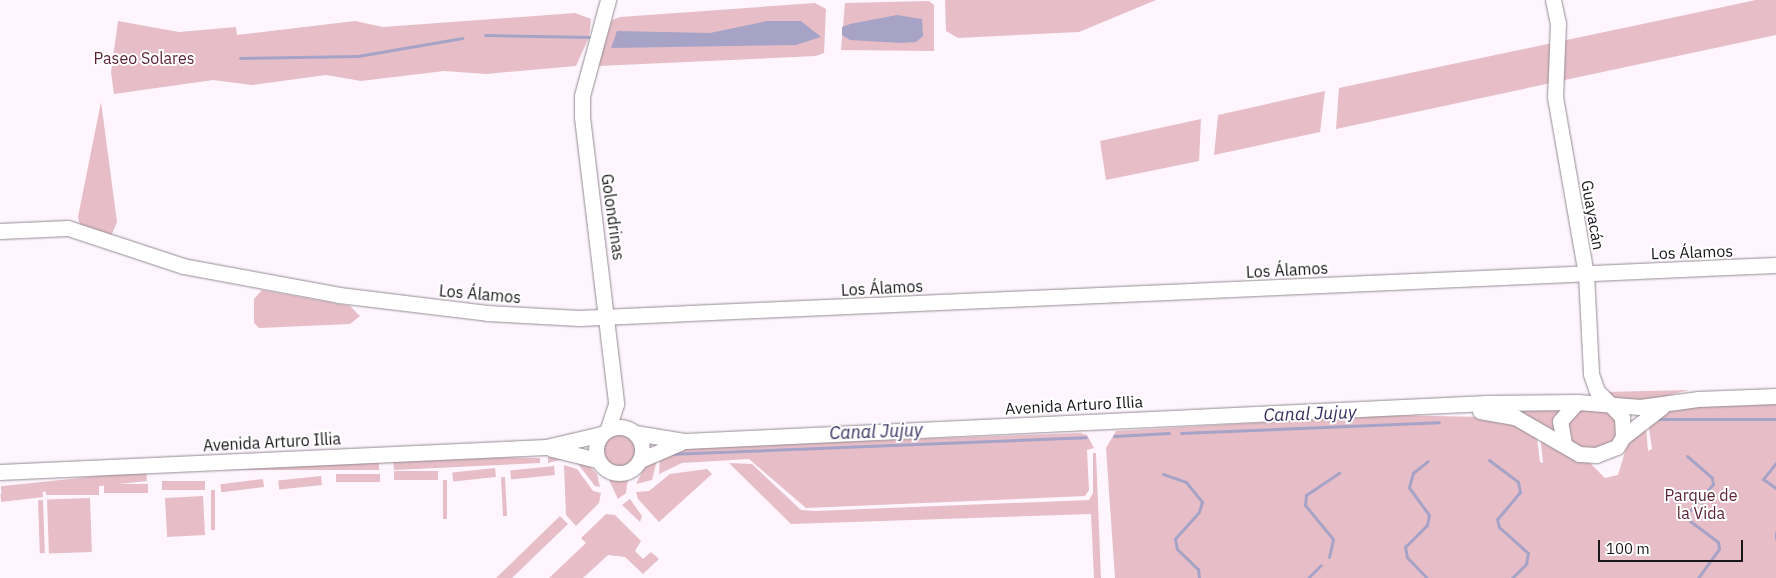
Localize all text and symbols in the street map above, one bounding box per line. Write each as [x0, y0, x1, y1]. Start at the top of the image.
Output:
park label: Paseo Solares [94, 48, 194, 68]
street label: Golondrinas [597, 173, 629, 261]
street label: Guayacán [1577, 179, 1609, 251]
street label: Los Álamos [1651, 241, 1733, 263]
street label: Los Álamos [1245, 258, 1329, 282]
street label: Los Álamos [840, 276, 924, 300]
street label: Los Álamos [438, 281, 522, 307]
street label: Avenida Arturo Illia [1005, 392, 1143, 418]
water label: Canal Jujuy [1263, 402, 1357, 426]
water label: Canal Jujuy [829, 420, 923, 444]
street label: Avenida Arturo Illia [203, 429, 341, 455]
park label: Parque de la Vida [1665, 485, 1737, 523]
scale bar [1601, 530, 1746, 562]
text: 100 m [1606, 539, 1650, 558]

